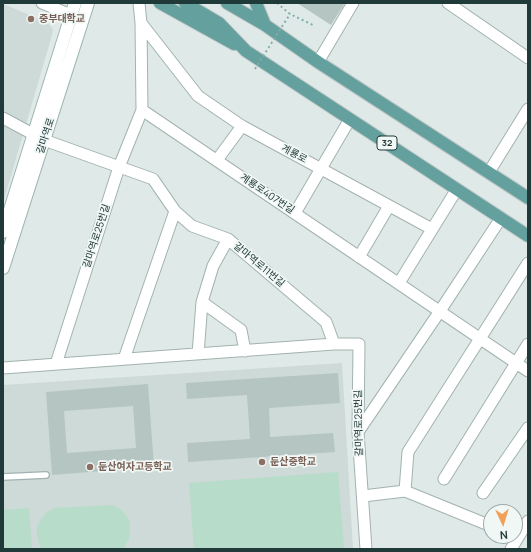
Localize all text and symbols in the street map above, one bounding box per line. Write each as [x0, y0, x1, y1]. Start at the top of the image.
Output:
place label: 중부대학교 [39, 13, 85, 25]
marker: 중부대학교 [26, 14, 36, 24]
street label: 갈마역로 [35, 117, 57, 155]
road number: 32 [377, 136, 397, 150]
street label: 계룡로 [279, 142, 309, 166]
street label: 계룡로407번길 [238, 171, 296, 217]
street label: 갈마역로25번길 [81, 202, 113, 270]
street label: 갈마역로11번길 [231, 240, 287, 290]
street label: 갈마역로25번길 [352, 390, 366, 456]
place label: 둔산중학교 [270, 456, 316, 468]
marker: 둔산중학교 [257, 457, 267, 467]
place label: 둔산여자고등학교 [98, 461, 172, 473]
marker: 둔산여자고등학교 [85, 462, 95, 472]
north arrow [483, 504, 523, 544]
text: N [499, 528, 508, 543]

